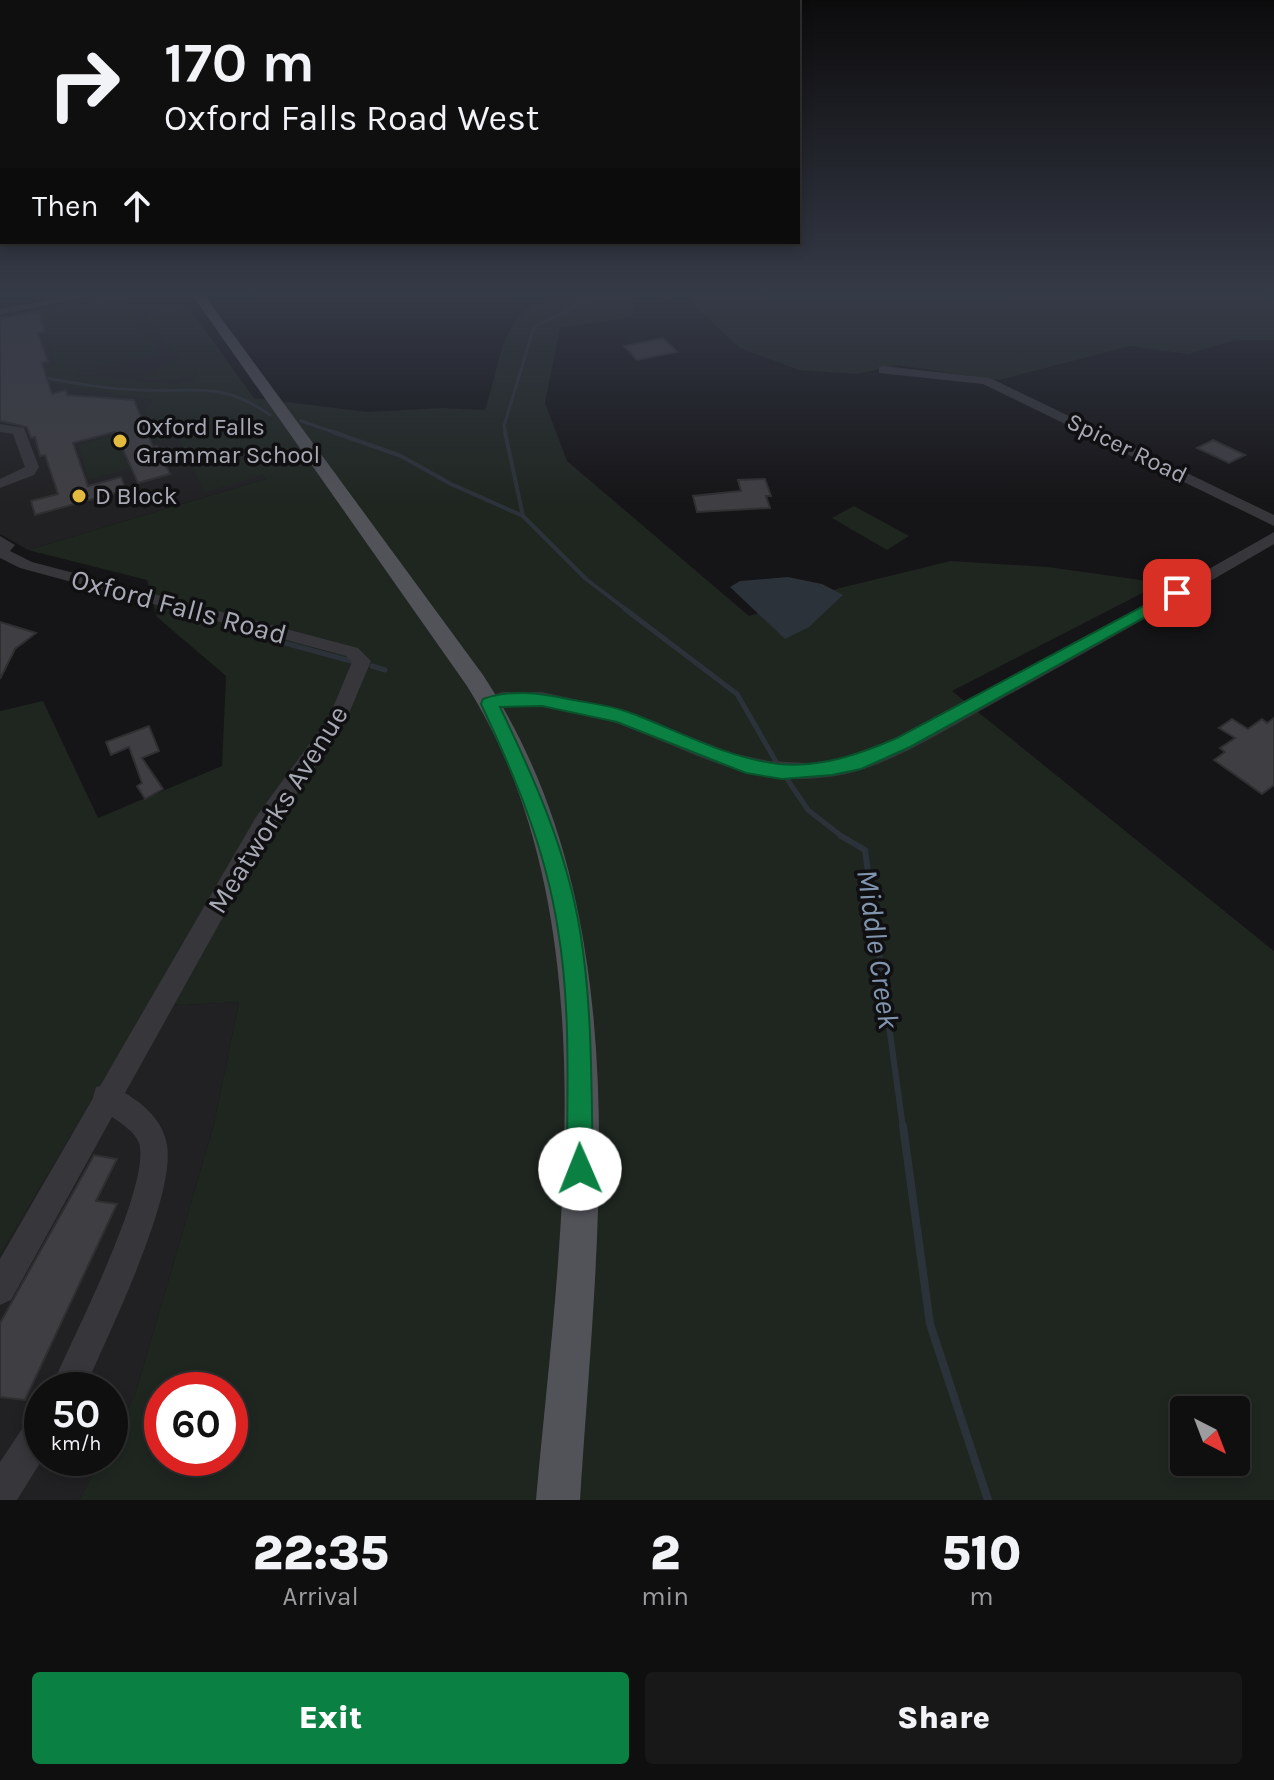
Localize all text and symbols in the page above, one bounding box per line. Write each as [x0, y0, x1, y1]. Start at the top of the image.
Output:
text: 170 m [164, 30, 315, 95]
icon: right [32, 32, 136, 136]
text: Oxford Falls Road West [164, 97, 539, 139]
icon: ahead [115, 184, 159, 228]
text: Then [32, 188, 99, 224]
street label: Spicer Road [1062, 407, 1192, 489]
place label: Oxford Falls Grammar School [136, 413, 320, 469]
marker: Oxford Falls Grammar School [111, 432, 129, 450]
place label: D Block [95, 482, 177, 510]
marker: D Block [70, 487, 88, 505]
pin [1143, 559, 1211, 627]
street label: Oxford Falls Road [68, 562, 290, 651]
icon: arrive [1155, 571, 1199, 615]
street label: Meatworks Avenue [200, 699, 355, 919]
water label: Middle Creek [849, 867, 907, 1032]
position arrow [538, 1127, 622, 1211]
speed limit sign: 60 [144, 1372, 248, 1476]
text: 50 [52, 1390, 100, 1437]
north arrow [1170, 1396, 1250, 1476]
map controls [1170, 1396, 1250, 1476]
text: km/h [51, 1432, 101, 1455]
text: 22:35 [253, 1525, 389, 1581]
text: 2 [650, 1525, 680, 1581]
text: 510 [942, 1525, 1021, 1581]
text: Arrival [283, 1581, 359, 1612]
text: min [641, 1581, 689, 1612]
text: m [969, 1581, 994, 1612]
button: Exit [32, 1672, 629, 1764]
button: Share [645, 1672, 1242, 1764]

